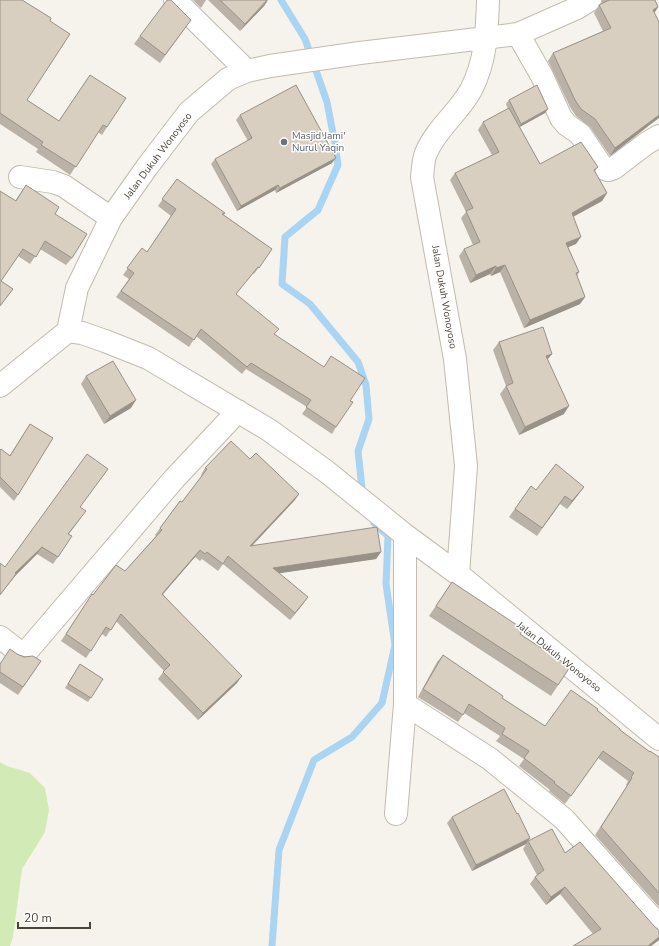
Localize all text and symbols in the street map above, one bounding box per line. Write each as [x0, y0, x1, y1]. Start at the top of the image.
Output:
street label: Jalan Dukuh Wonoyoso [120, 109, 195, 203]
place label: Masjid Jami' Nurul Yaqin [292, 129, 345, 155]
marker: Masjid Jami' Nurul Yaqin [279, 137, 289, 147]
street label: Jalan Dukuh Wonoyoso [428, 243, 460, 350]
street label: Jalan Dukuh Wonoyoso [513, 618, 605, 696]
scale bar [18, 904, 90, 930]
text: 20 m [24, 910, 52, 926]

